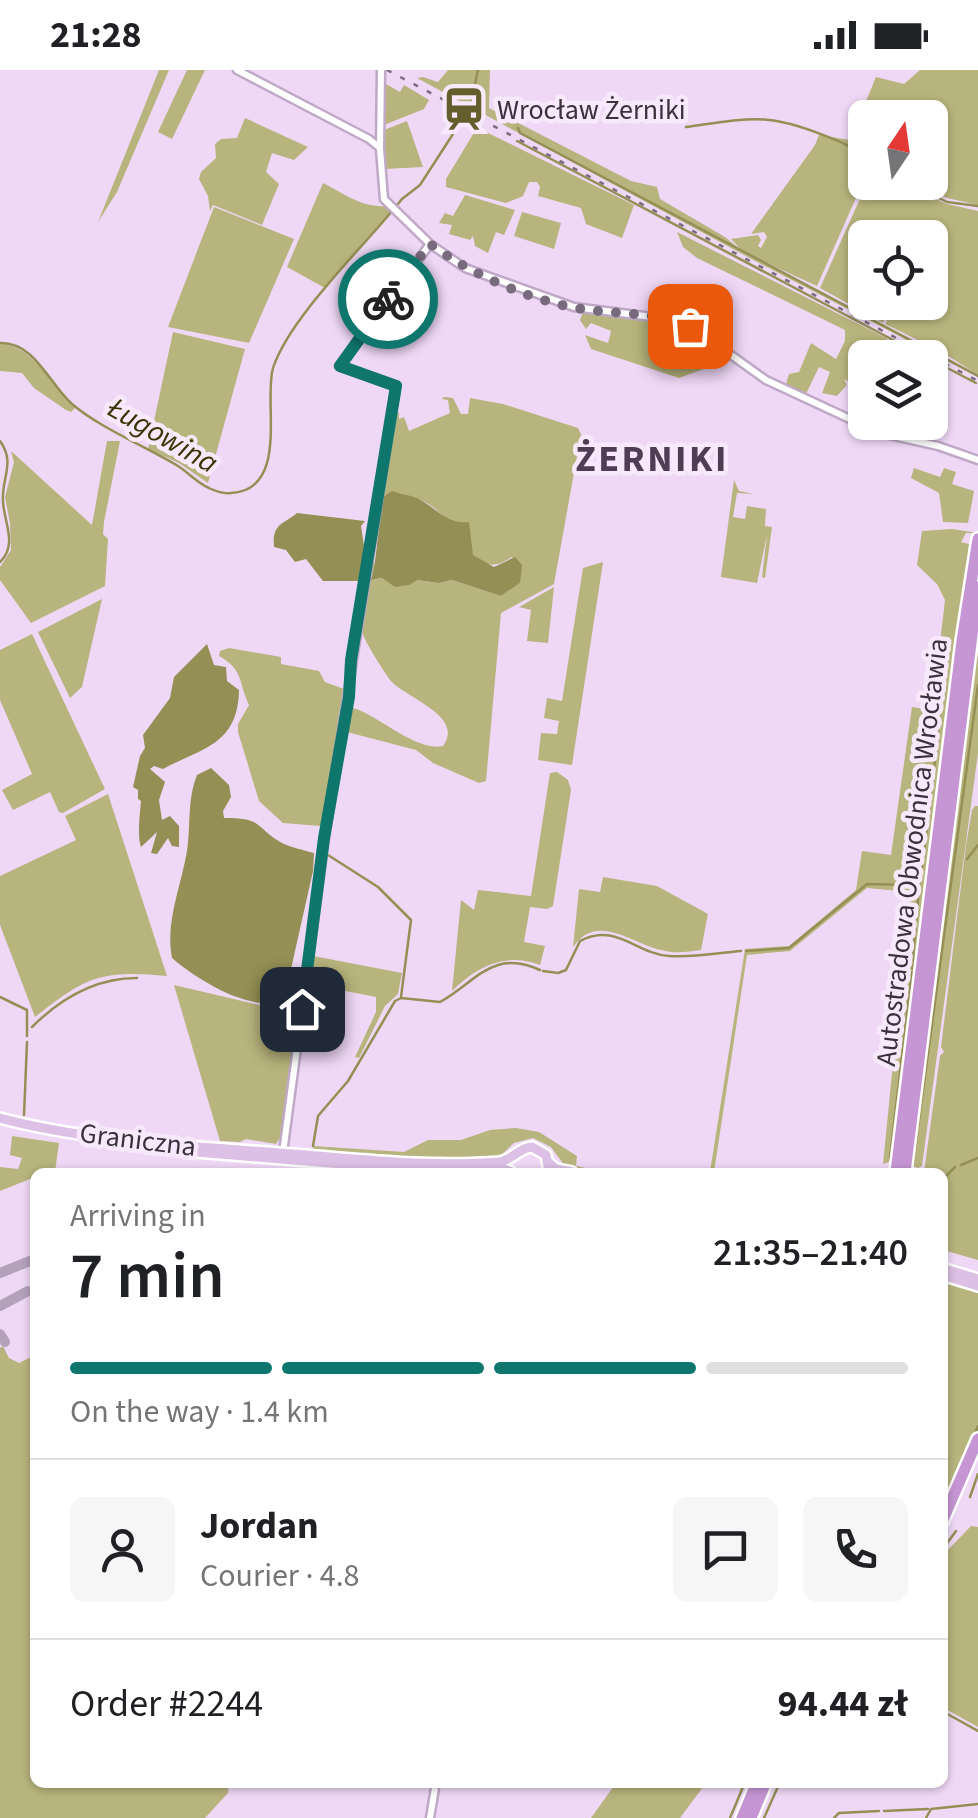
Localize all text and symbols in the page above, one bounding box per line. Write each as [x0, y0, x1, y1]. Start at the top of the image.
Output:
text: 21:28 [50, 8, 142, 62]
station icon: Wrocław Żerniki [440, 85, 488, 133]
place label: Wrocław Żerniki [497, 90, 686, 130]
north arrow [848, 100, 948, 200]
map controls [848, 100, 948, 440]
button: locate [848, 220, 948, 320]
courier [338, 249, 438, 349]
icon: bike [361, 272, 416, 327]
pin [648, 284, 733, 369]
icon: bag [663, 299, 718, 354]
button: layers [848, 340, 948, 440]
water label: Ługowina [99, 386, 226, 484]
district label: ŻERNIKI [575, 432, 729, 486]
street label: Autostradowa Obwodnica Wrocławia [866, 636, 958, 1068]
pin [260, 967, 345, 1052]
icon: home [275, 982, 330, 1037]
street label: Graniczna [78, 1113, 198, 1167]
text: Arriving in [70, 1193, 206, 1239]
text: 21:35–21:40 [713, 1226, 908, 1280]
text: 7 min [70, 1230, 225, 1323]
text: On the way · 1.4 km [70, 1389, 329, 1435]
button: person [70, 1497, 175, 1602]
button: chat [673, 1497, 778, 1602]
button: phone [803, 1497, 908, 1602]
text: Jordan [200, 1499, 319, 1553]
text: Courier · 4.8 [200, 1553, 360, 1599]
text: Order #2244 [70, 1677, 263, 1731]
text: 94.44 zł [778, 1677, 908, 1731]

